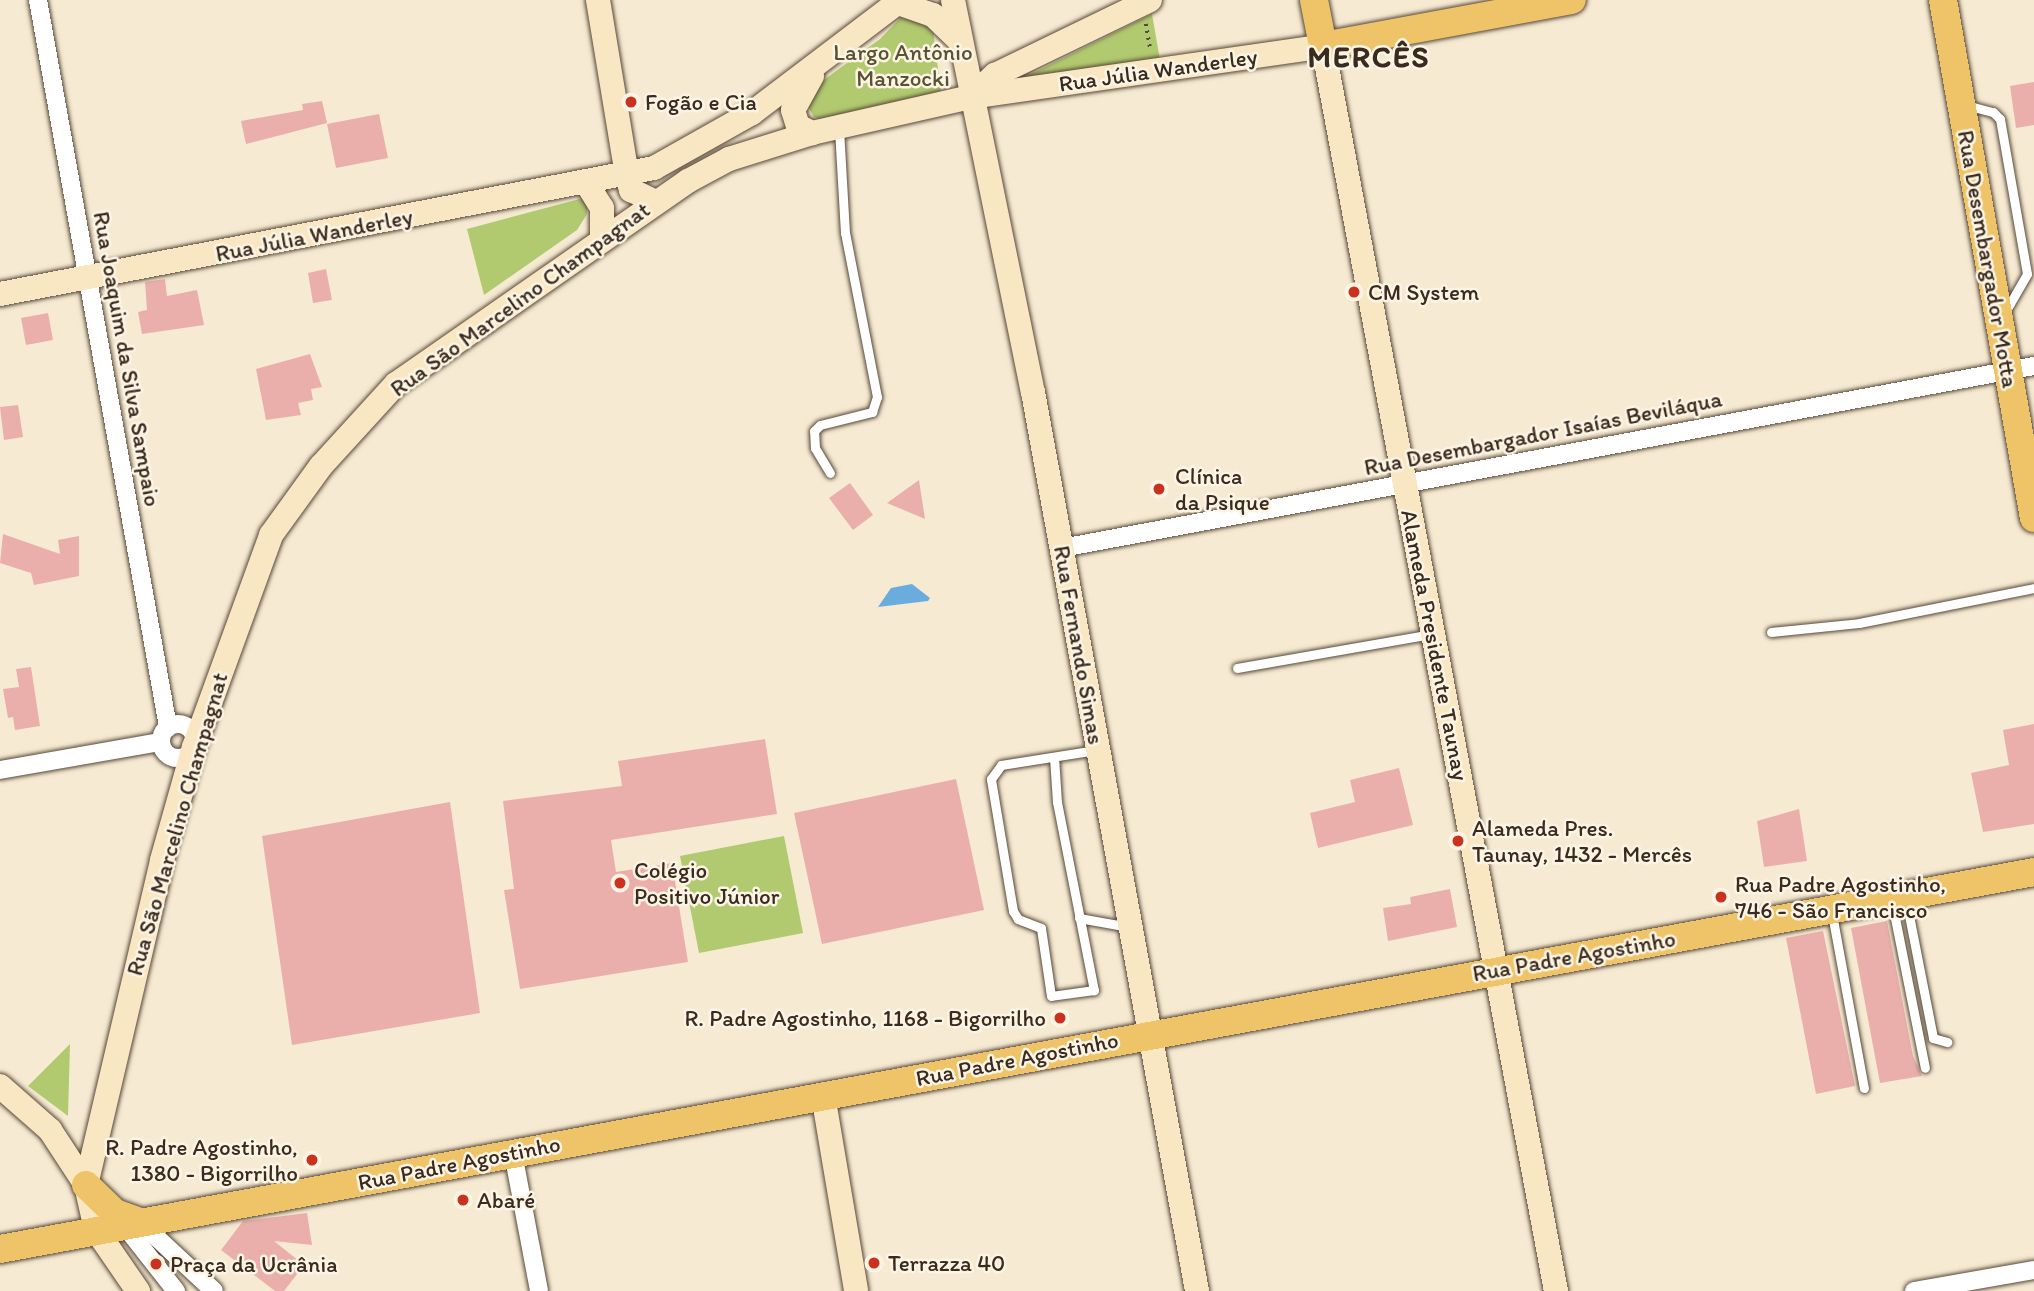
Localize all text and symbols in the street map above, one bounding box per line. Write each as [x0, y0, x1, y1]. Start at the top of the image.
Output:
park label: Largo Antônio Manzocki [833, 38, 973, 92]
district label: MERCÊS [1308, 39, 1430, 75]
street label: Rua Júlia Wanderley [1057, 42, 1259, 98]
place label: Fogão e Cia [645, 88, 757, 116]
marker: Fogão e Cia [623, 94, 639, 110]
street label: Rua Desembargador Motta [1952, 128, 2024, 390]
street label: Rua São Marcelino Champagnat [385, 196, 655, 402]
street label: Rua Júlia Wanderley [213, 202, 415, 268]
street label: Rua Joaquim da Silva Sampaio [88, 210, 166, 508]
place label: CM System [1368, 278, 1479, 306]
marker: CM System [1346, 284, 1362, 300]
street label: Rua Desembargador Isaías Beviláqua [1361, 385, 1725, 481]
place label: Clínica da Psique [1175, 462, 1270, 516]
marker: Clínica da Psique [1149, 479, 1169, 499]
street label: Alameda Presidente Taunay [1395, 508, 1475, 782]
street label: Rua Fernando Simas [1048, 544, 1110, 746]
street label: Rua São Marcelino Champagnat [121, 670, 233, 978]
place label: Alameda Pres. Taunay, 1432 - Mercês [1472, 814, 1692, 868]
marker: Alameda Pres. Taunay, 1432 - Mercês [1450, 833, 1466, 849]
place label: Colégio Positivo Júnior [634, 856, 779, 910]
place label: Rua Padre Agostinho, 746 - São Francisco [1735, 870, 1945, 924]
marker: Colégio Positivo Júnior [612, 875, 628, 891]
marker: Rua Padre Agostinho, 746 - São Francisco [1713, 889, 1729, 905]
street label: Rua Padre Agostinho [1471, 925, 1677, 987]
place label: R. Padre Agostinho, 1168 - Bigorrilho [686, 1004, 1046, 1032]
marker: R. Padre Agostinho, 1168 - Bigorrilho [1052, 1010, 1068, 1026]
street label: Rua Padre Agostinho [914, 1026, 1120, 1092]
street label: Rua Padre Agostinho [356, 1130, 562, 1196]
place label: R. Padre Agostinho, 1380 - Bigorrilho [106, 1133, 298, 1187]
marker: R. Padre Agostinho, 1380 - Bigorrilho [304, 1152, 320, 1168]
place label: Abaré [477, 1186, 535, 1214]
marker: Abaré [455, 1192, 471, 1208]
place label: Terrazza 40 [888, 1249, 1005, 1277]
place label: Praça da Ucrânia [170, 1250, 338, 1278]
marker: Terrazza 40 [866, 1255, 882, 1271]
marker: Praça da Ucrânia [148, 1256, 164, 1272]

